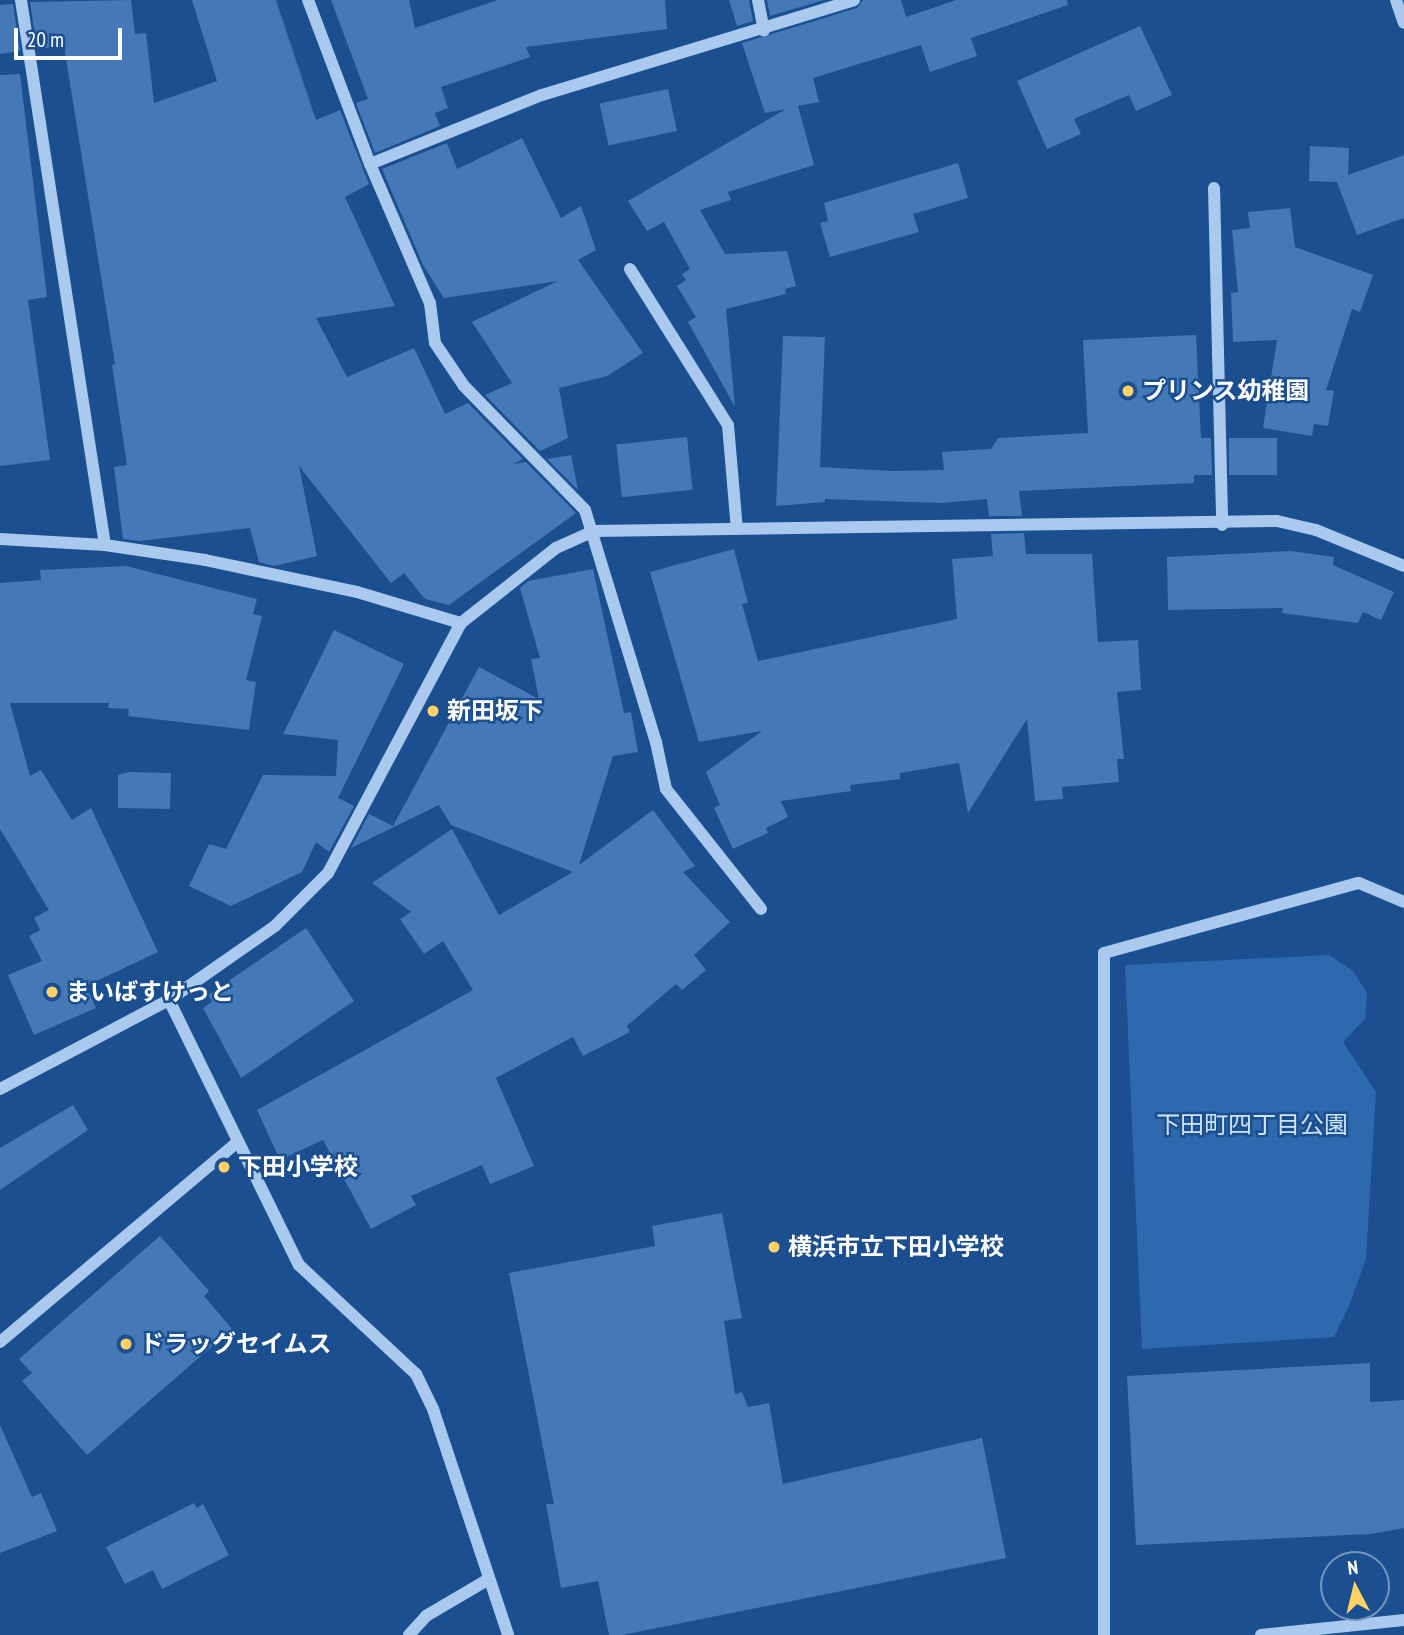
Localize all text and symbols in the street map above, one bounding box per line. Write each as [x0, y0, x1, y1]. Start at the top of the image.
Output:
scale bar [18, 14, 126, 58]
text: 20 m [27, 26, 64, 53]
place label: プリンス幼稚園 [1142, 377, 1310, 405]
marker: プリンス幼稚園 [1120, 383, 1136, 399]
place label: 新田坂下 [447, 697, 543, 725]
marker: 新田坂下 [425, 703, 441, 719]
place label: まいばすけっと [66, 978, 234, 1006]
marker: まいばすけっと [44, 984, 60, 1000]
park label: 下田町四丁目公園 [1156, 1111, 1348, 1139]
place label: 下田小学校 [238, 1153, 358, 1181]
marker: 下田小学校 [216, 1159, 232, 1175]
place label: 横浜市立下田小学校 [788, 1233, 1004, 1261]
marker: 横浜市立下田小学校 [766, 1239, 782, 1255]
place label: ドラッグセイムス [140, 1330, 332, 1358]
marker: ドラッグセイムス [118, 1336, 134, 1352]
north arrow [1320, 1551, 1390, 1621]
text: N [1346, 1555, 1359, 1580]

